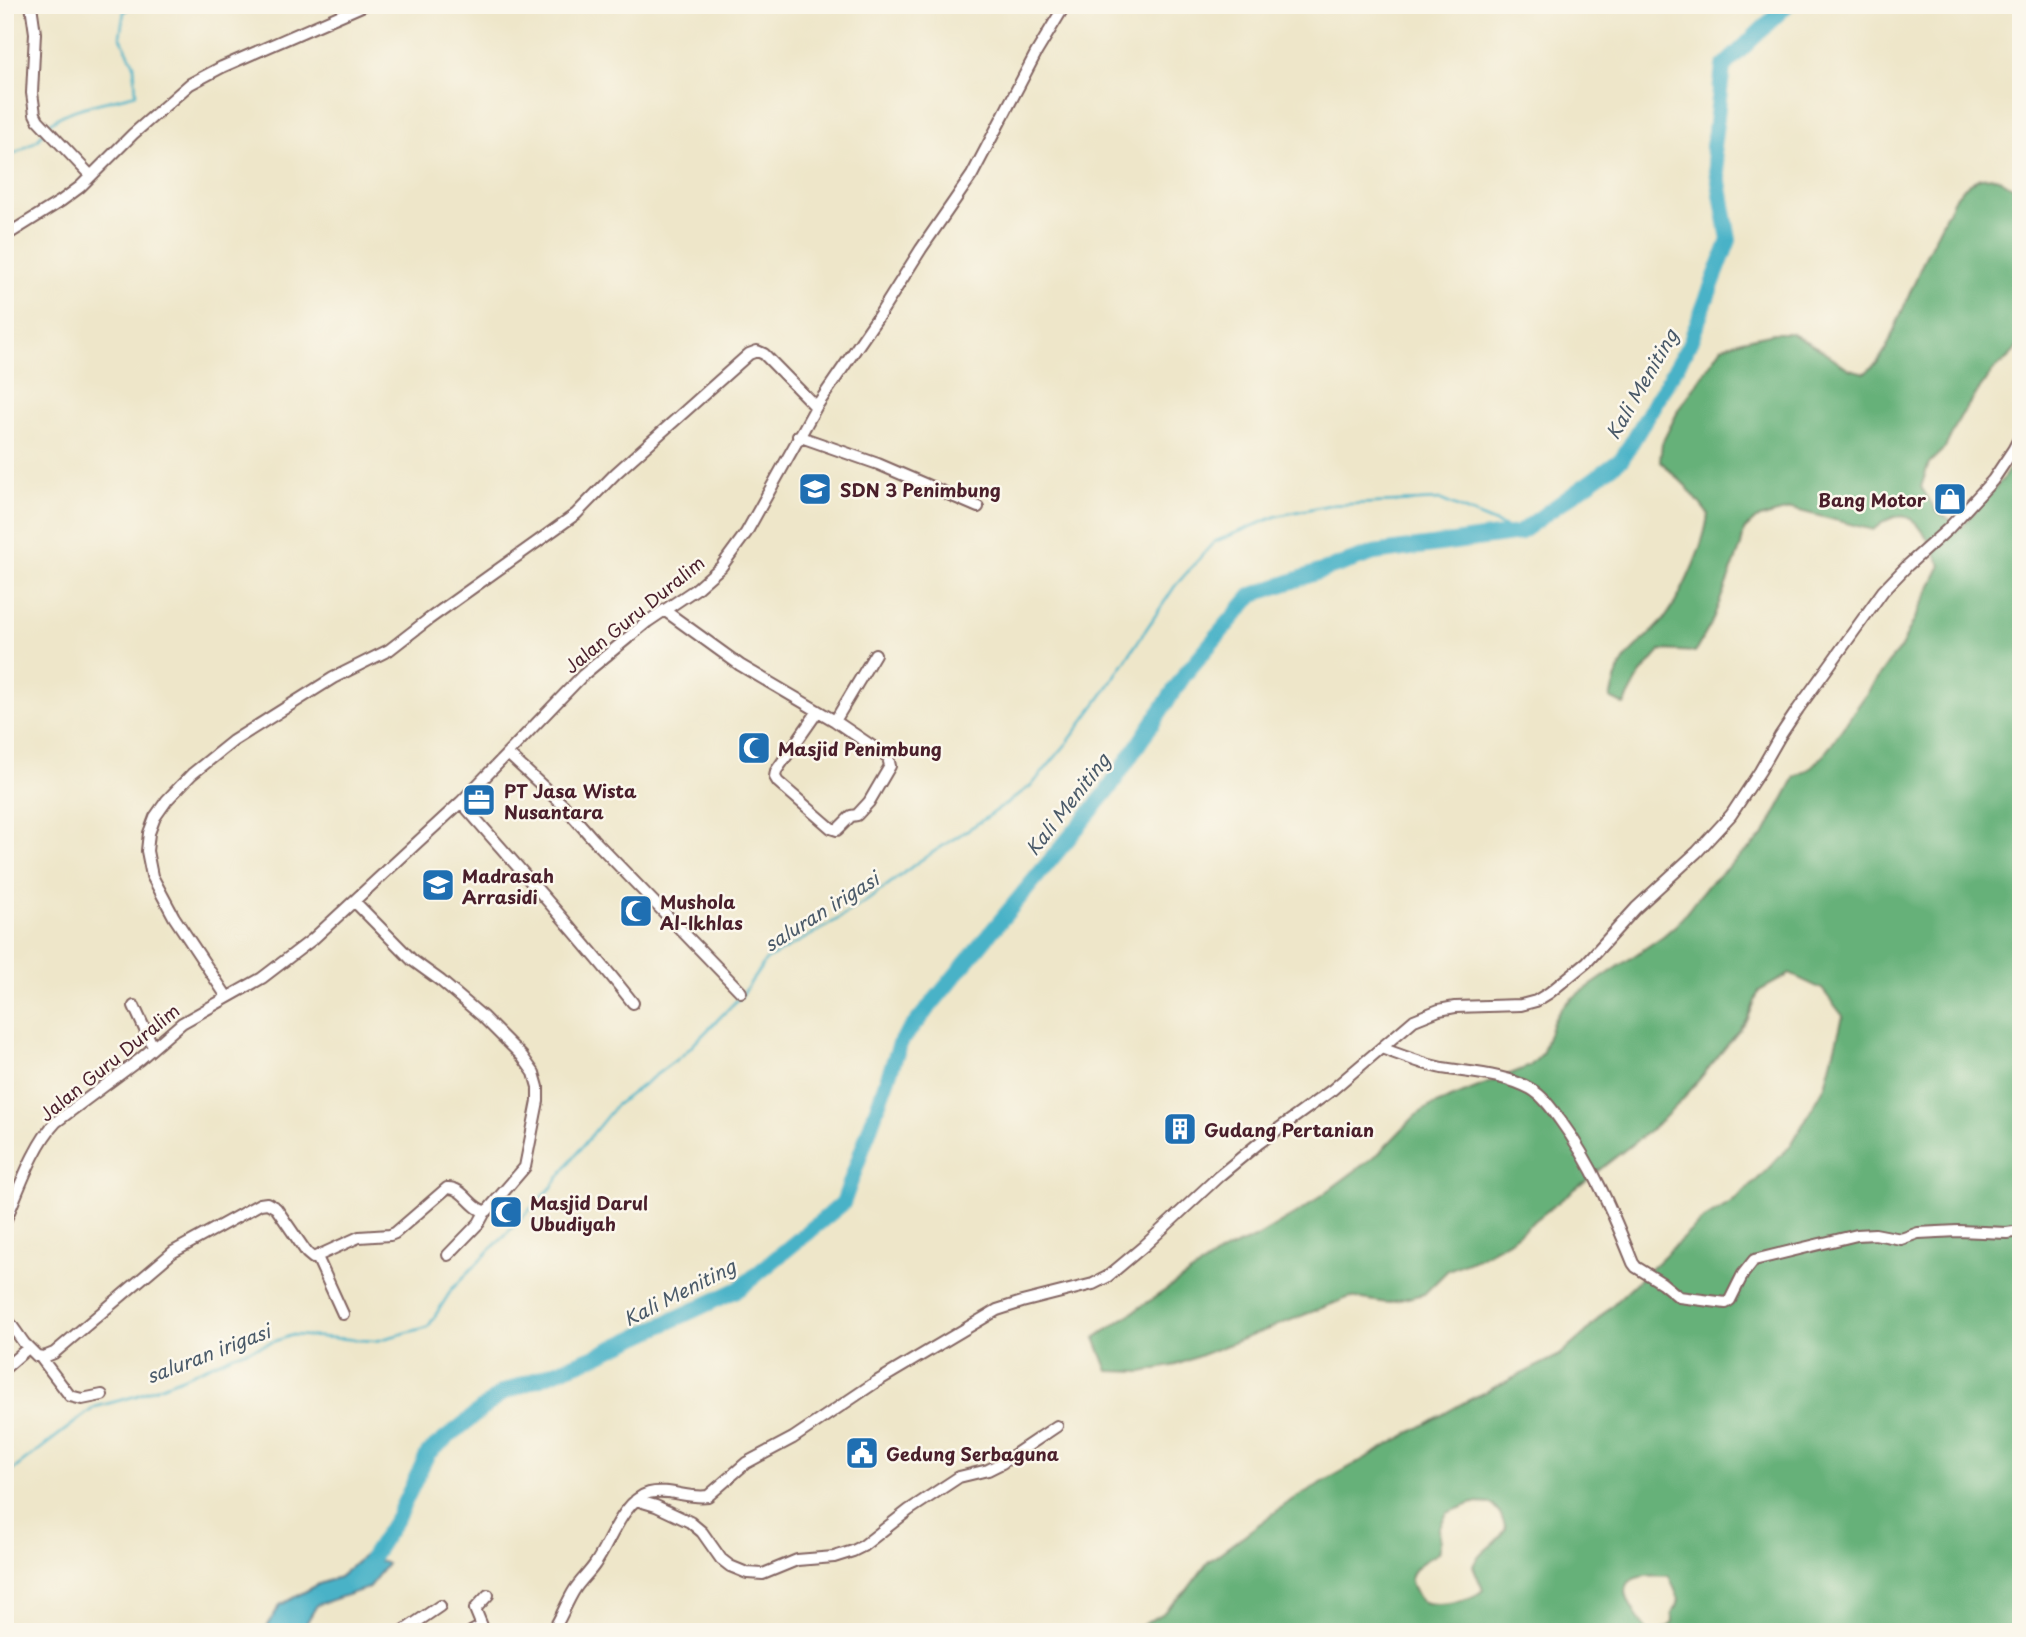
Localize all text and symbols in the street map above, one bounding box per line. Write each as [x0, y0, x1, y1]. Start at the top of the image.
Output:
water label: Kali Meniting [1598, 323, 1684, 444]
school or university icon: SDN 3 Penimbung [796, 470, 834, 508]
place label: SDN 3 Penimbung [840, 476, 1001, 503]
shop icon: Bang Motor [1931, 480, 1969, 518]
place label: Bang Motor [1818, 486, 1927, 513]
street label: Jalan Guru Duralim [558, 549, 710, 679]
mosque icon: Masjid Penimbung [735, 729, 773, 767]
place label: Masjid Penimbung [778, 735, 942, 762]
water label: Kali Meniting [1018, 746, 1116, 861]
place label: PT Jasa Wista Nusantara [504, 777, 637, 825]
office icon: PT Jasa Wista Nusantara [460, 781, 498, 819]
place label: Madrasah Arrasidi [462, 862, 554, 910]
water label: saluran irigasi [758, 863, 886, 957]
school or university icon: Madrasah Arrasidi [419, 866, 457, 904]
place label: Mushola Al-Ikhlas [660, 888, 743, 936]
mosque icon: Mushola Al-Ikhlas [617, 892, 655, 930]
street label: Jalan Guru Duralim [33, 997, 185, 1127]
building icon: Gudang Pertanian [1161, 1110, 1199, 1148]
place label: Gudang Pertanian [1204, 1116, 1374, 1143]
place label: Masjid Darul Ubudiyah [530, 1189, 648, 1237]
mosque icon: Masjid Darul Ubudiyah [487, 1193, 525, 1231]
water label: Kali Meniting [618, 1251, 741, 1332]
water label: saluran irigasi [142, 1316, 276, 1389]
public building icon: Gedung Serbaguna [843, 1434, 881, 1472]
place label: Gedung Serbaguna [886, 1440, 1059, 1467]

